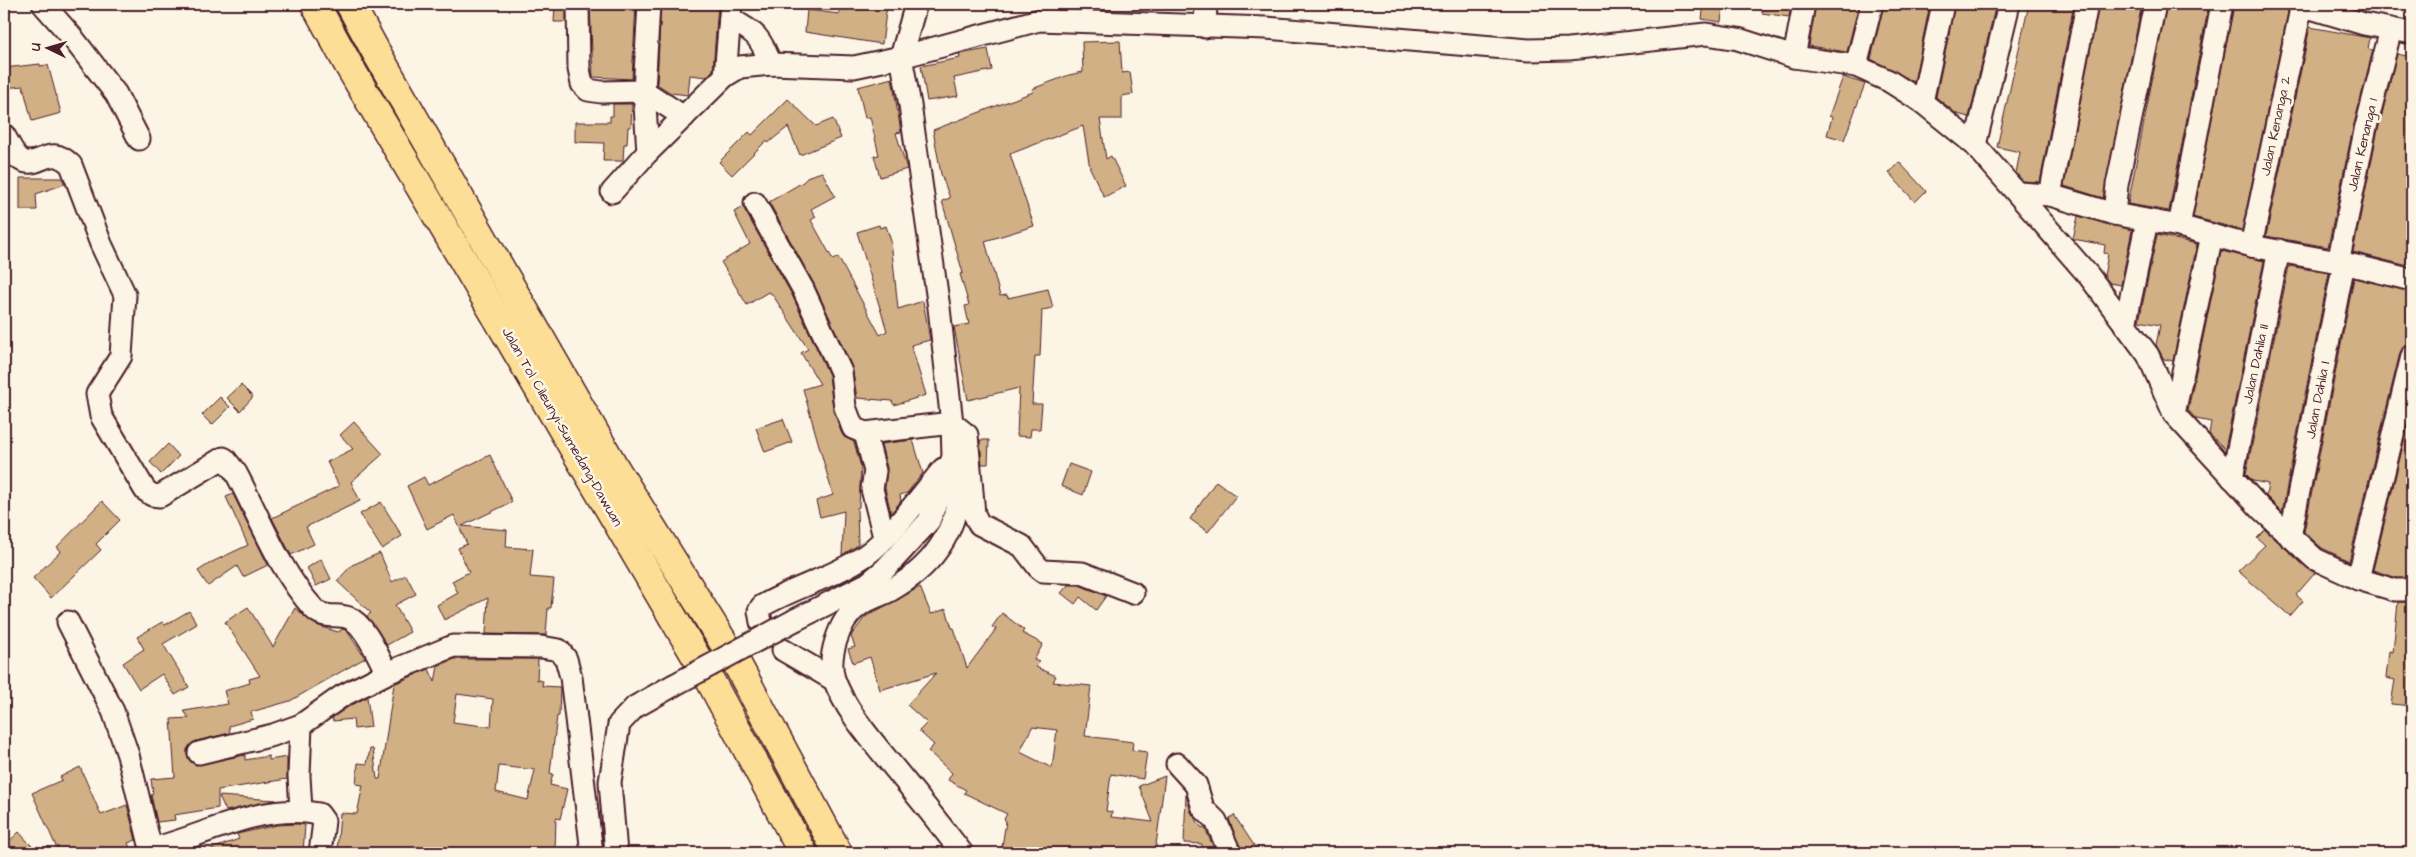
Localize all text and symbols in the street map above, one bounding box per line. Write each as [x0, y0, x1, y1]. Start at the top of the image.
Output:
north arrow [22, 22, 72, 72]
text: U [26, 42, 46, 52]
street label: Jalan Kenanga 2 [2256, 74, 2296, 178]
street label: Jalan Kenanga 1 [2343, 96, 2384, 194]
street label: Jalan Dahlia II [2238, 322, 2274, 406]
street label: Jalan Tol Cileunyi–Sumedang–Dawuan [497, 324, 627, 530]
street label: Jalan Dahlia I [2301, 359, 2335, 441]

